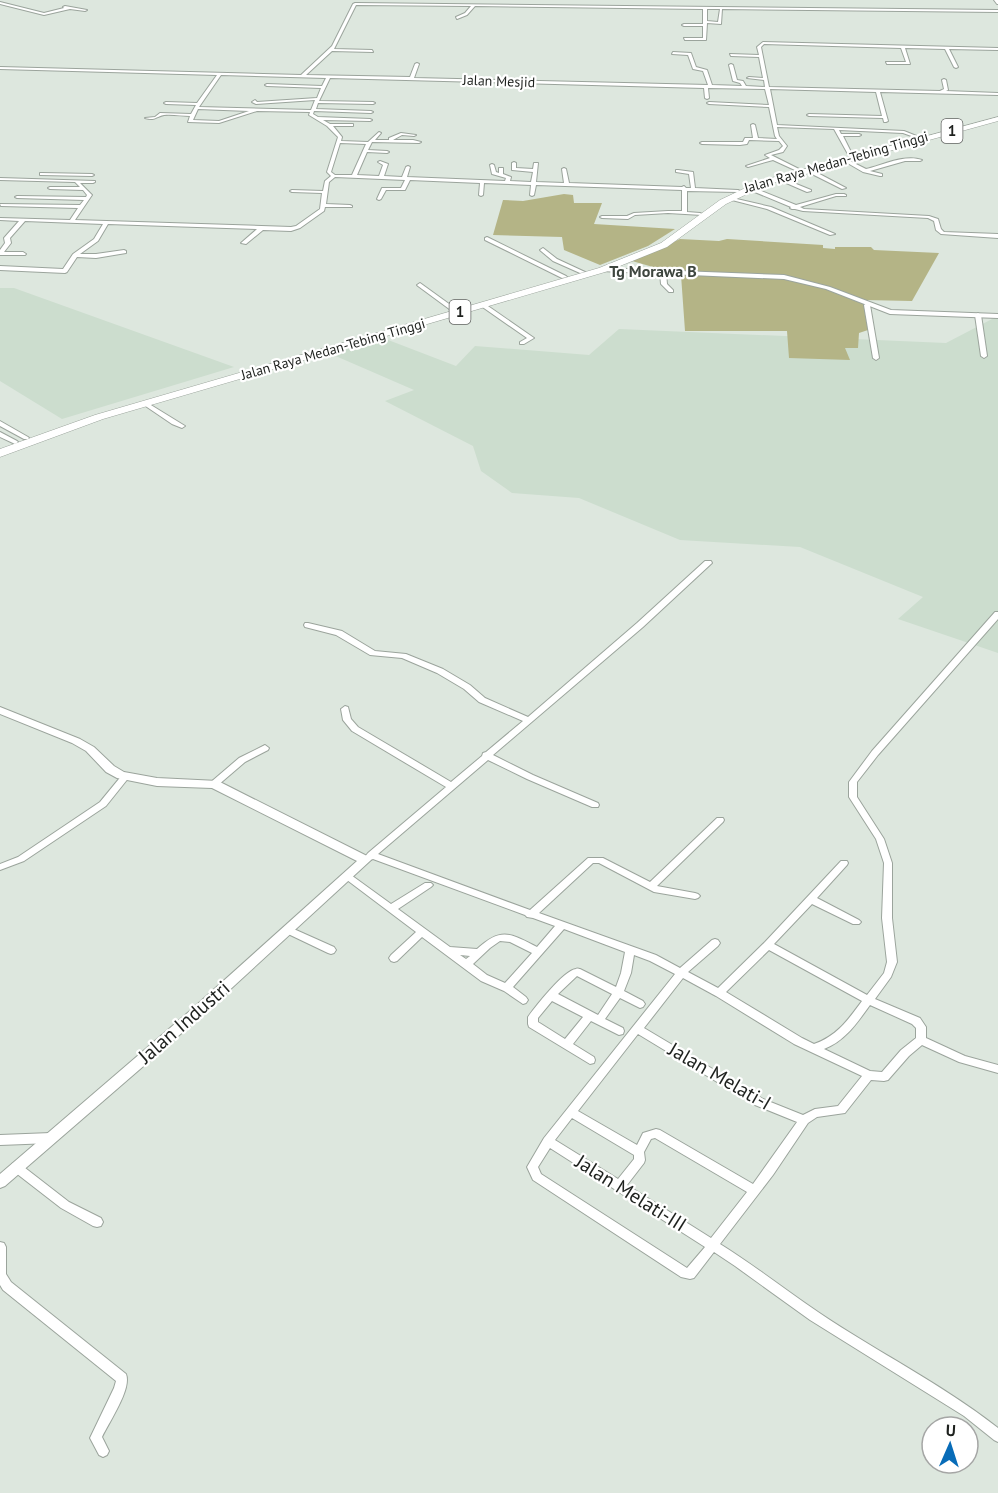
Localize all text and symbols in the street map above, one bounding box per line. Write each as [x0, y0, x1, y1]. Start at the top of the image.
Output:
street label: Jalan Mesjid [461, 71, 536, 91]
road number: 1 [942, 119, 962, 143]
street label: Jalan Raya Medan-Tebing Tinggi [741, 127, 930, 197]
district label: Tg Morawa B [609, 261, 697, 281]
road number: 1 [450, 300, 470, 324]
street label: Jalan Raya Medan-Tebing Tinggi [238, 314, 427, 384]
street label: Jalan Industri [132, 975, 235, 1070]
street label: Jalan Melati-I [663, 1036, 776, 1116]
street label: Jalan Melati-III [570, 1148, 691, 1237]
north arrow [920, 1415, 980, 1475]
text: U [945, 1420, 956, 1440]

